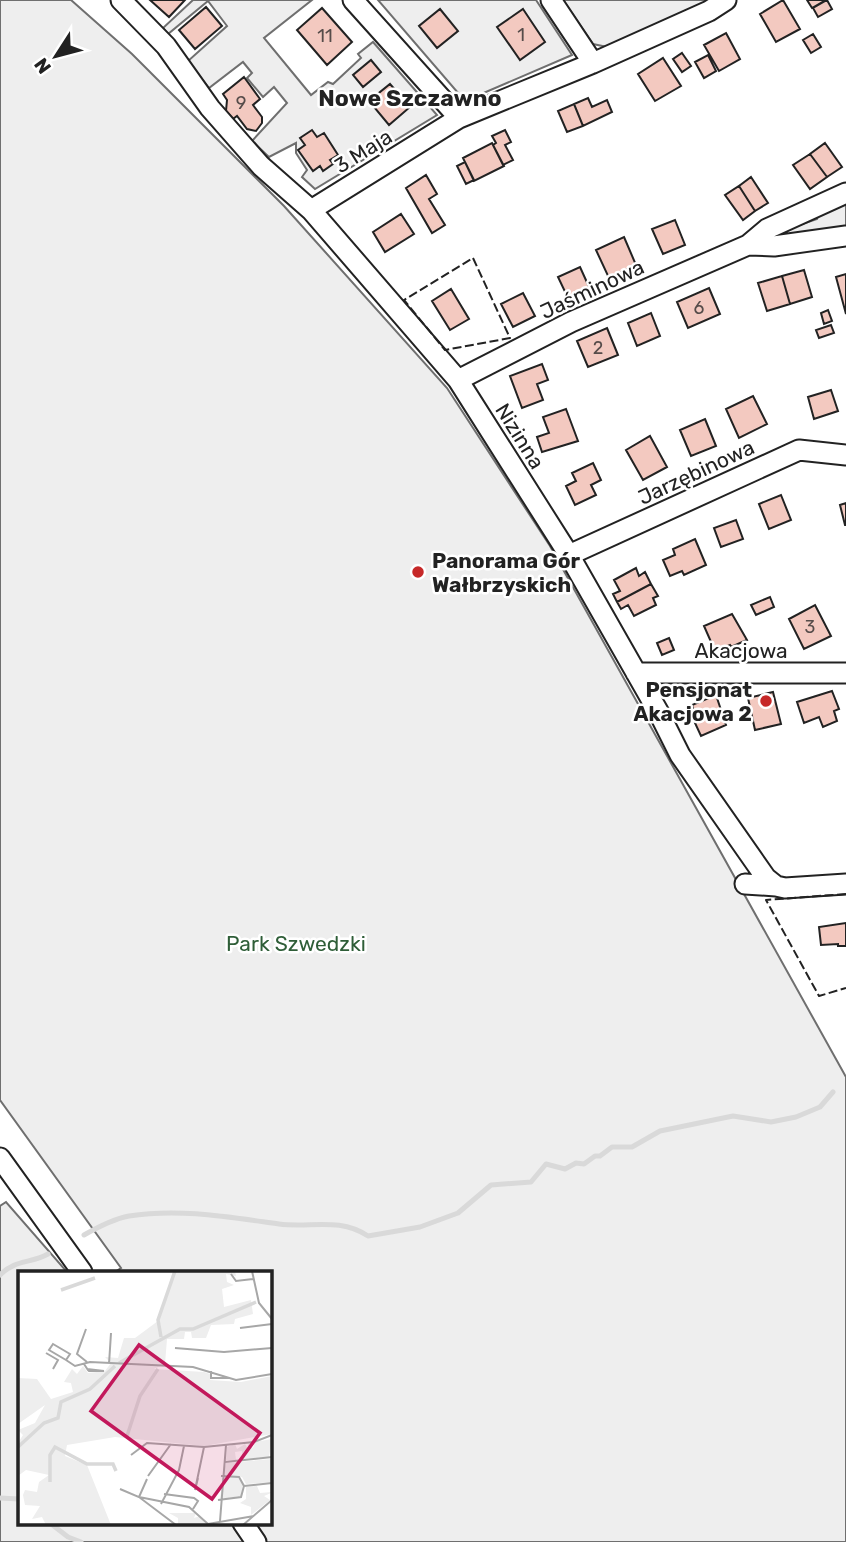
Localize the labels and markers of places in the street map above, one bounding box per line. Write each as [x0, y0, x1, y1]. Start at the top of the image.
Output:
place label: Panorama Gór Wałbrzyskich [432, 548, 580, 597]
marker: Panorama Gór Wałbrzyskich [410, 564, 426, 580]
place label: Pensjonat Akacjowa 2 [634, 677, 752, 726]
marker: Pensjonat Akacjowa 2 [758, 693, 774, 709]

